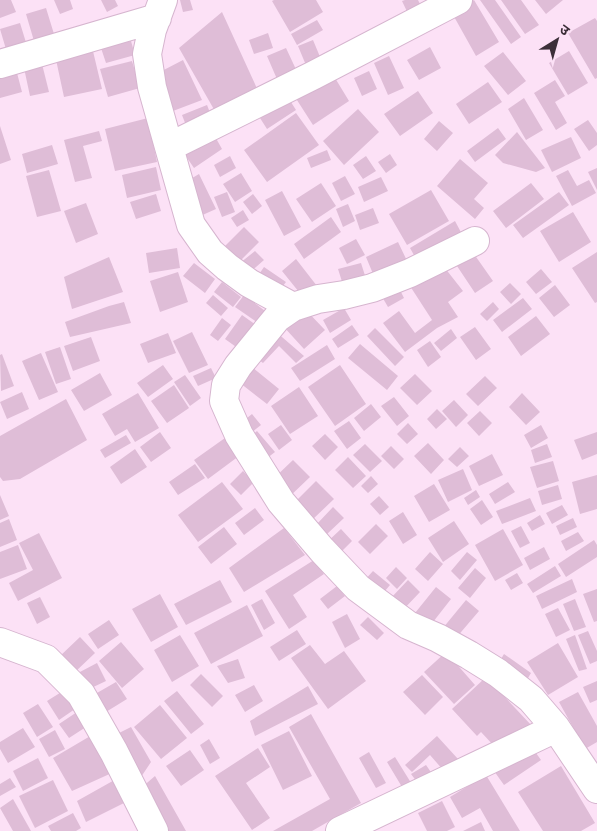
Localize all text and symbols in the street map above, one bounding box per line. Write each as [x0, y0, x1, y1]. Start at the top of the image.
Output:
north arrow [532, 15, 582, 65]
text: उ [556, 20, 574, 40]

